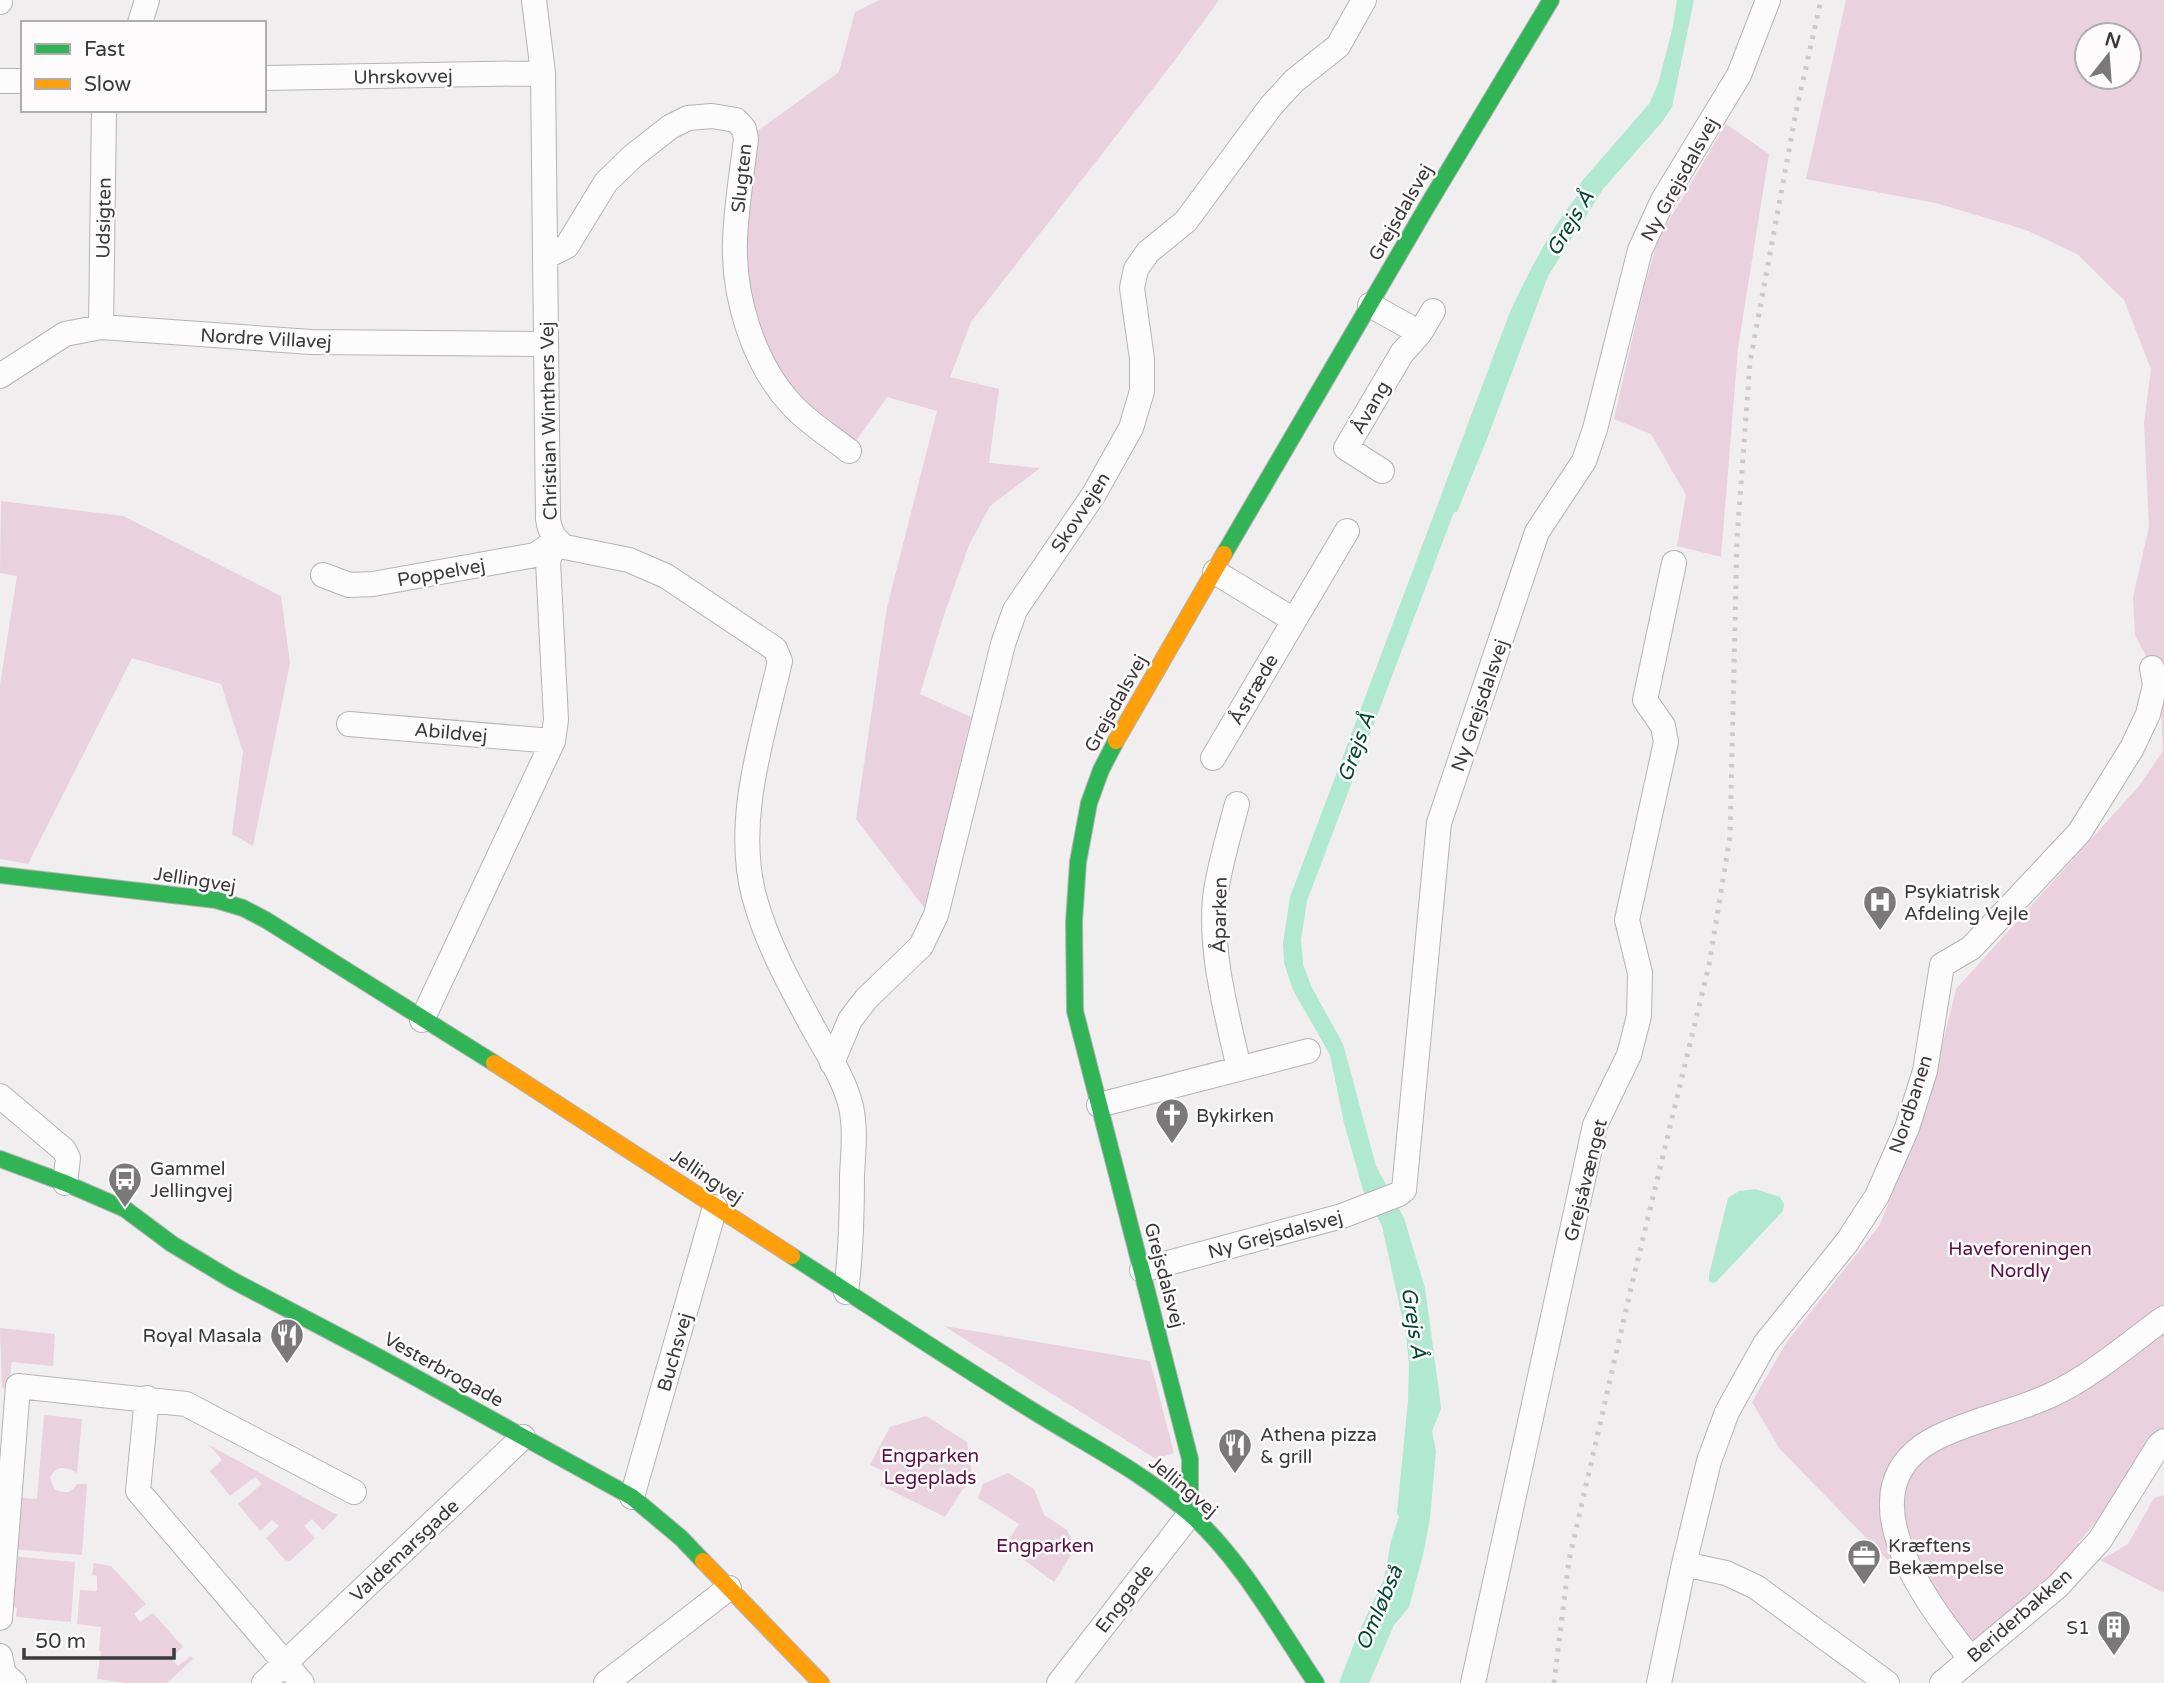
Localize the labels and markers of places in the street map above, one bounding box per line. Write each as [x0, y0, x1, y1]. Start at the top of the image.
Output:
place label: Psykiatrisk Afdeling Vejle [1904, 881, 2028, 925]
hospital icon: Psykiatrisk Afdeling Vejle [1861, 883, 1899, 932]
church icon: Bykirken [1153, 1096, 1191, 1145]
place label: Bykirken [1196, 1105, 1274, 1127]
place label: Gammel Jellingvej [150, 1158, 233, 1202]
bus stop icon: Gammel Jellingvej [106, 1160, 144, 1209]
restaurant icon: Royal Masala [268, 1316, 306, 1365]
place label: Royal Masala [142, 1325, 262, 1347]
place label: Athena pizza & grill [1260, 1424, 1377, 1468]
restaurant icon: Athena pizza & grill [1216, 1426, 1254, 1475]
place label: Kræftens Bekæmpelse [1888, 1535, 2004, 1579]
office icon: Kræftens Bekæmpelse [1845, 1537, 1883, 1586]
building icon: S1 [2095, 1608, 2133, 1657]
place label: S1 [2066, 1617, 2090, 1639]

